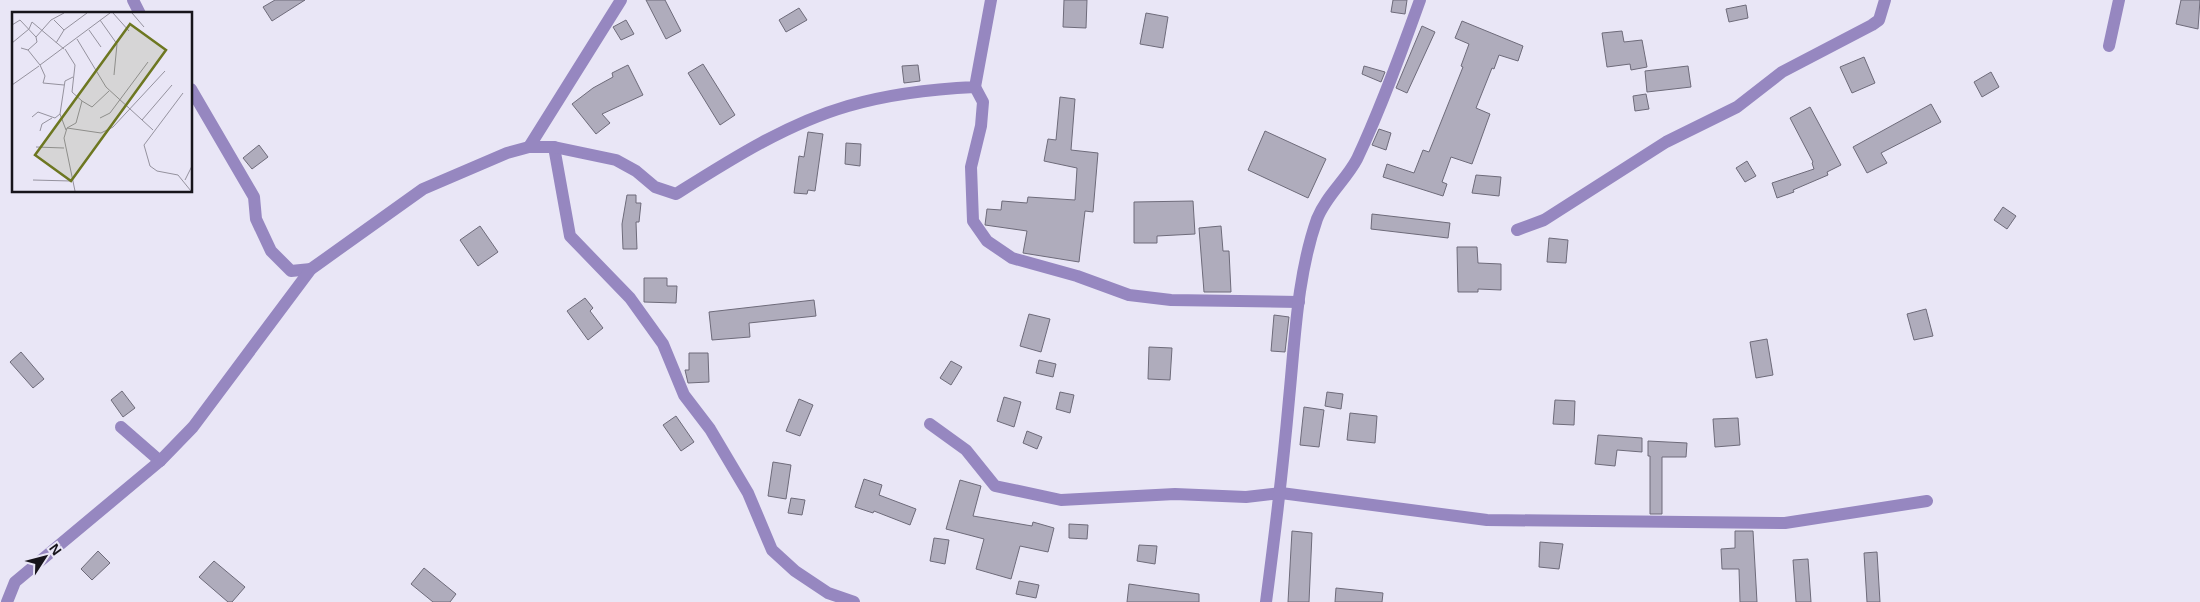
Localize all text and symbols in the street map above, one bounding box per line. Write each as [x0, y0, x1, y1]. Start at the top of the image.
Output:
inset map [12, 12, 192, 192]
north arrow [20, 532, 70, 582]
text: N [46, 541, 65, 558]

